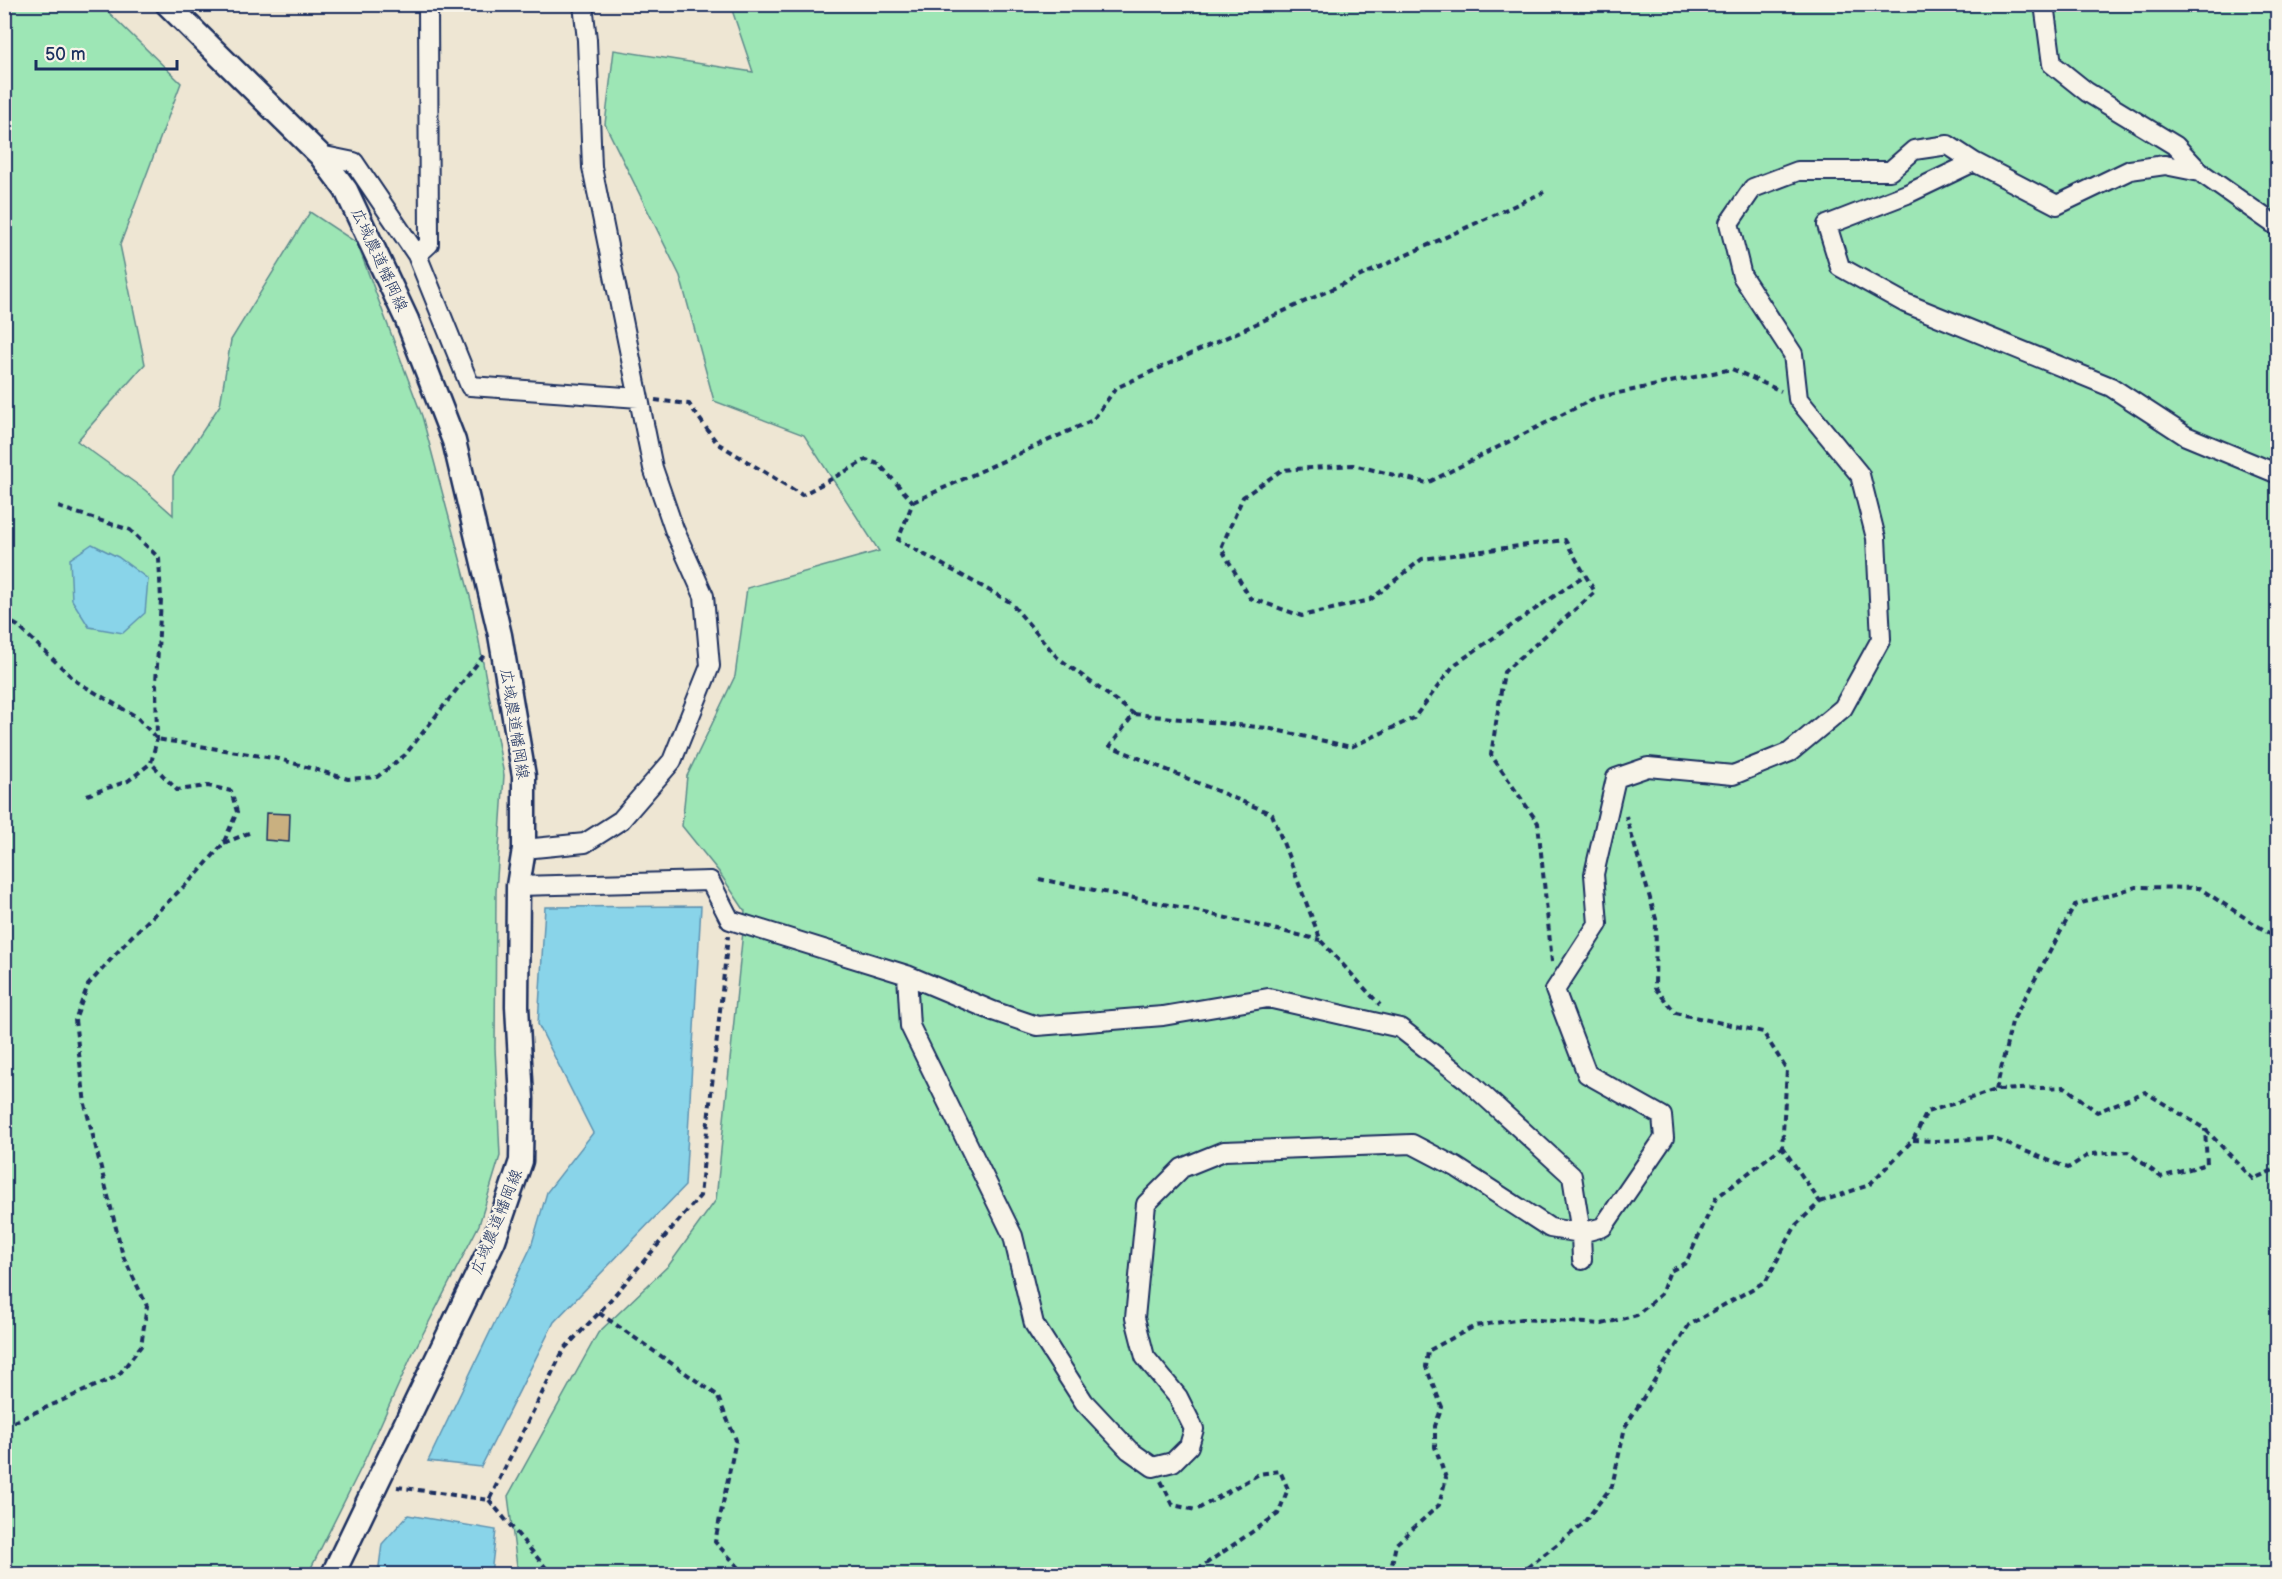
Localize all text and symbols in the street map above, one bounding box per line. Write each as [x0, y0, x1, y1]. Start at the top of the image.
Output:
scale bar [36, 33, 177, 71]
text: 50 m [45, 44, 86, 65]
street label: 広域農道幡岡線 [347, 205, 411, 315]
street label: 広域農道幡岡線 [496, 667, 532, 781]
street label: 広域農道幡岡線 [467, 1167, 527, 1277]

